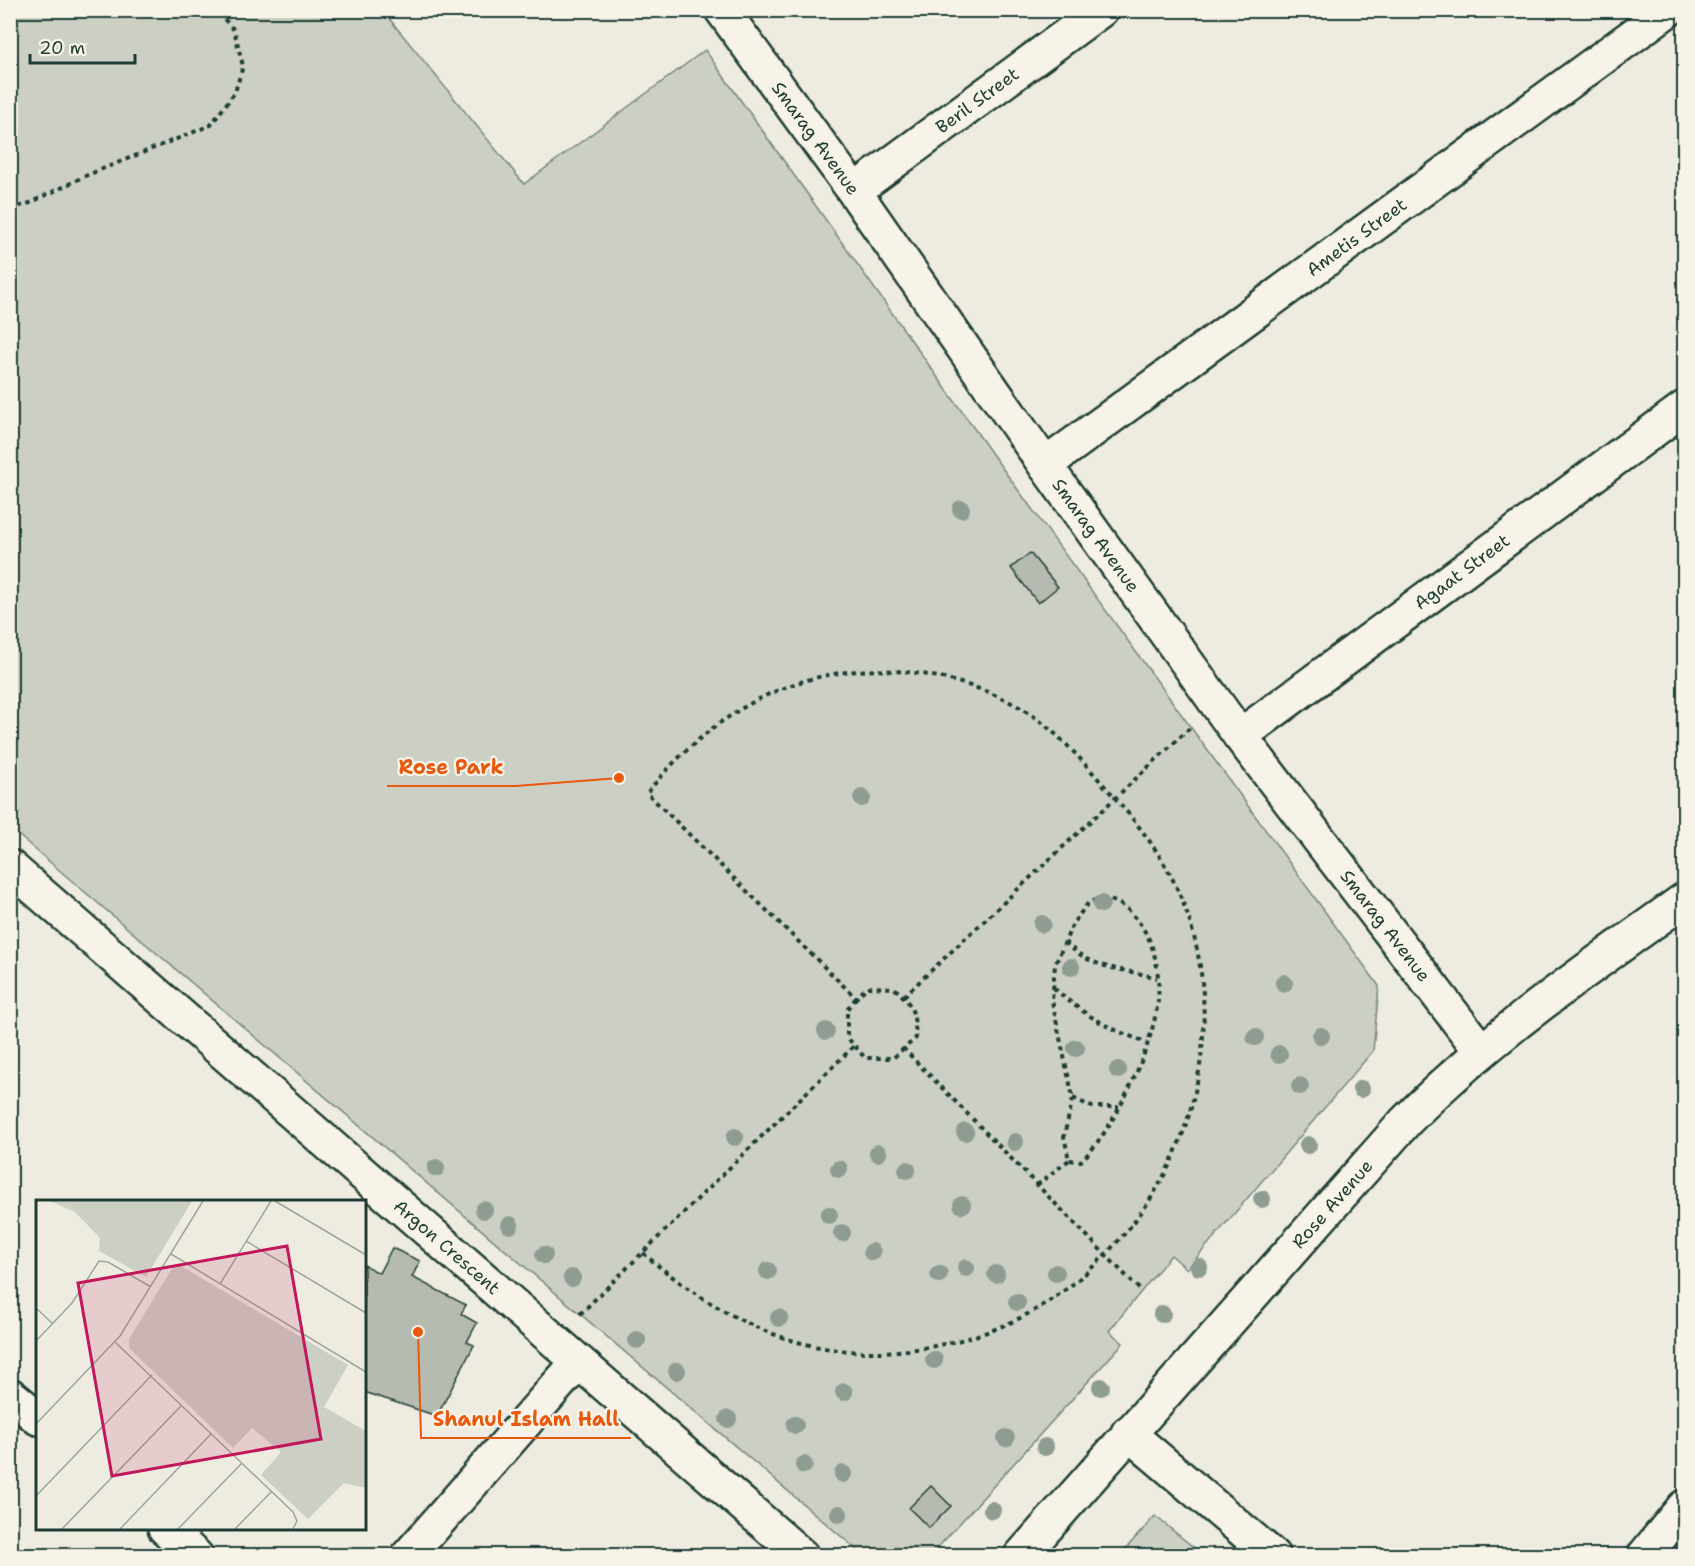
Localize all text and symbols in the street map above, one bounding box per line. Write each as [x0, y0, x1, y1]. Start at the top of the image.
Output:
scale bar [30, 27, 135, 65]
text: 20 m [39, 36, 85, 60]
street label: Beril Street [931, 62, 1024, 139]
street label: Smarag Avenue [766, 77, 865, 200]
street label: Ametis Street [1302, 193, 1412, 282]
street label: Smarag Avenue [1047, 474, 1145, 597]
street label: Agaat Street [1409, 529, 1515, 615]
callout: Rose Park [387, 748, 516, 786]
text: Rose Park [398, 754, 504, 780]
street label: Smarag Avenue [1335, 865, 1436, 987]
street label: Rose Avenue [1287, 1154, 1378, 1254]
street label: Argon Crescent [389, 1194, 505, 1300]
inset map [36, 1200, 366, 1530]
callout: Shanul Islam Hall [421, 1400, 631, 1438]
text: Shanul Islam Hall [433, 1406, 619, 1432]

